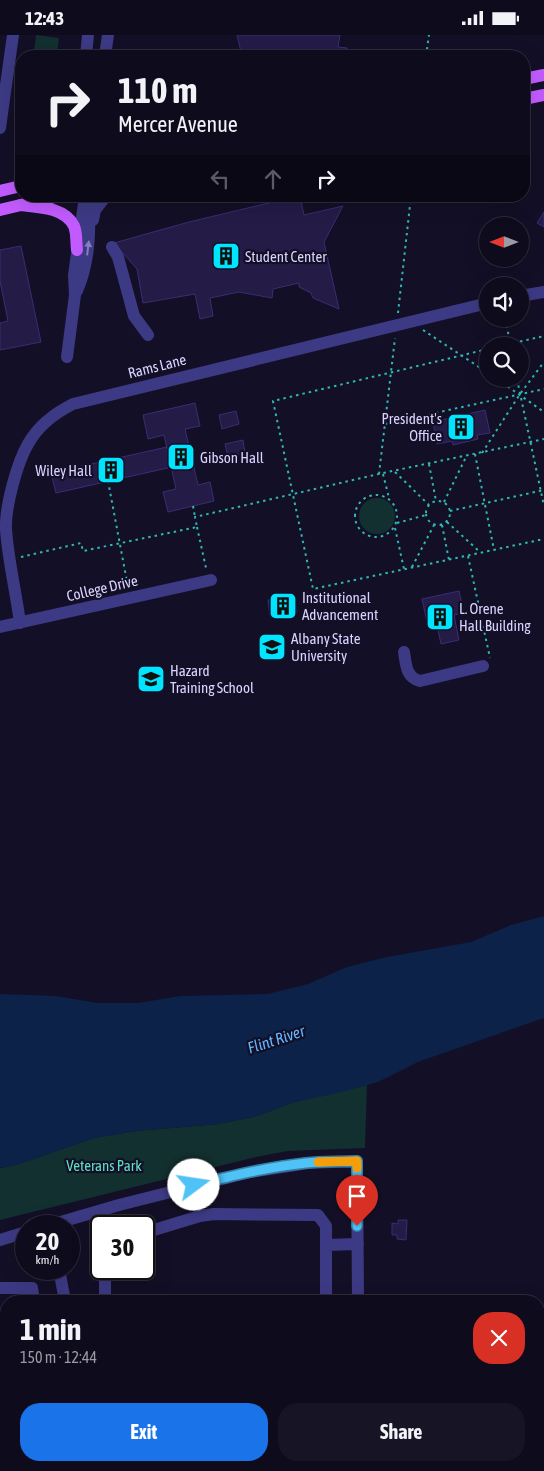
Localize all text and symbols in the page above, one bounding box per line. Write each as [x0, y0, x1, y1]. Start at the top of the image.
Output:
text: 12:43 [25, 7, 64, 29]
icon: right [35, 70, 100, 135]
text: 110 m [118, 70, 197, 110]
text: Mercer Avenue [118, 111, 238, 137]
icon: left [206, 165, 234, 193]
icon: ahead [259, 165, 287, 193]
icon: right [312, 165, 340, 193]
north arrow [479, 217, 529, 267]
map controls [479, 217, 529, 387]
one-way arrow [84, 240, 92, 256]
building icon: Student Center [211, 241, 241, 271]
place label: Student Center [245, 248, 327, 265]
button: sound [479, 277, 529, 327]
button: search [479, 337, 529, 387]
street label: Rams Lane [126, 351, 188, 381]
place label: President's Office [381, 410, 442, 444]
building icon: President's Office [446, 412, 476, 442]
building icon: Gibson Hall [166, 442, 196, 472]
place label: Gibson Hall [200, 449, 264, 466]
building icon: Wiley Hall [96, 455, 126, 485]
place label: Wiley Hall [35, 462, 92, 479]
street label: College Drive [65, 572, 139, 604]
place label: Institutional Advancement [302, 589, 378, 623]
building icon: Institutional Advancement [268, 591, 298, 621]
place label: L. Orene Hall Building [459, 600, 531, 634]
building icon: L. Orene Hall Building [425, 602, 455, 632]
place label: Albany State University [291, 630, 361, 664]
school or university icon: Albany State University [257, 632, 287, 662]
place label: Hazard Training School [170, 662, 254, 696]
school or university icon: Hazard Training School [136, 664, 166, 694]
water label: Flint River [245, 1021, 308, 1057]
park label: Veterans Park [66, 1157, 142, 1174]
position arrow [167, 1158, 219, 1210]
pin [336, 1175, 378, 1226]
icon: arrive [343, 1182, 371, 1210]
speed limit sign: 30 [90, 1215, 155, 1280]
text: 20 [36, 1227, 59, 1255]
text: km/h [36, 1253, 59, 1267]
text: 1 min [20, 1312, 81, 1346]
button: close [473, 1312, 525, 1364]
text: 150 m · 12:44 [20, 1348, 97, 1366]
button: Exit [20, 1403, 268, 1461]
button: Share [278, 1403, 525, 1461]

